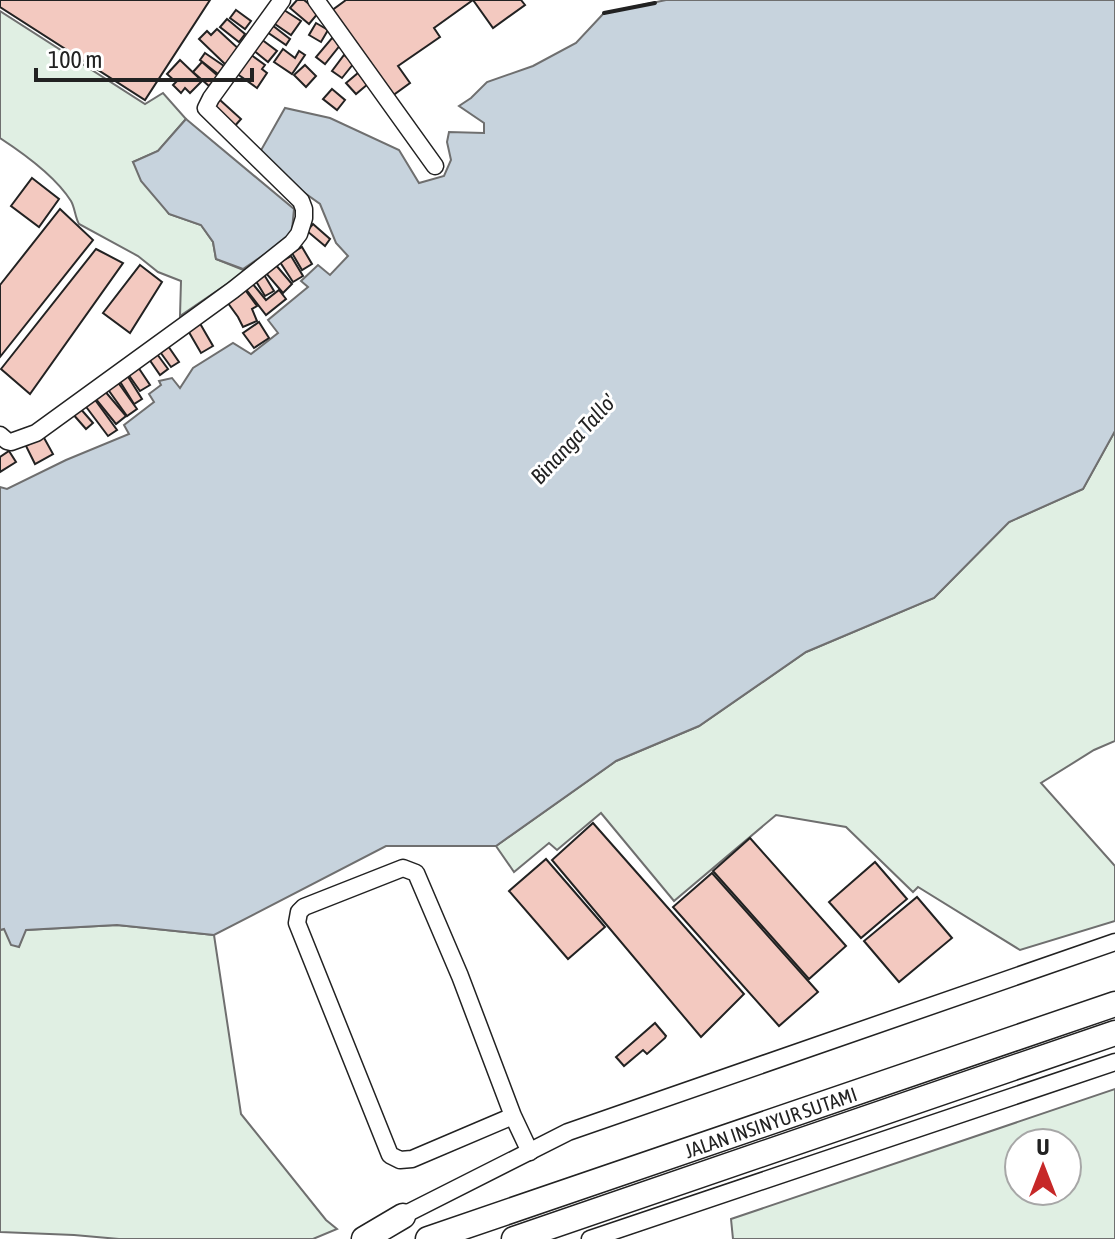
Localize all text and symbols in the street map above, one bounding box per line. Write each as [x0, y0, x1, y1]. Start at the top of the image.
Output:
scale bar [36, 32, 252, 82]
text: 100 m [48, 46, 102, 73]
water label: Binanga Tallo' [525, 388, 621, 489]
street label: JALAN INSINYUR SUTAMI [681, 1082, 860, 1162]
north arrow [1003, 1127, 1083, 1207]
text: U [1037, 1134, 1049, 1160]

